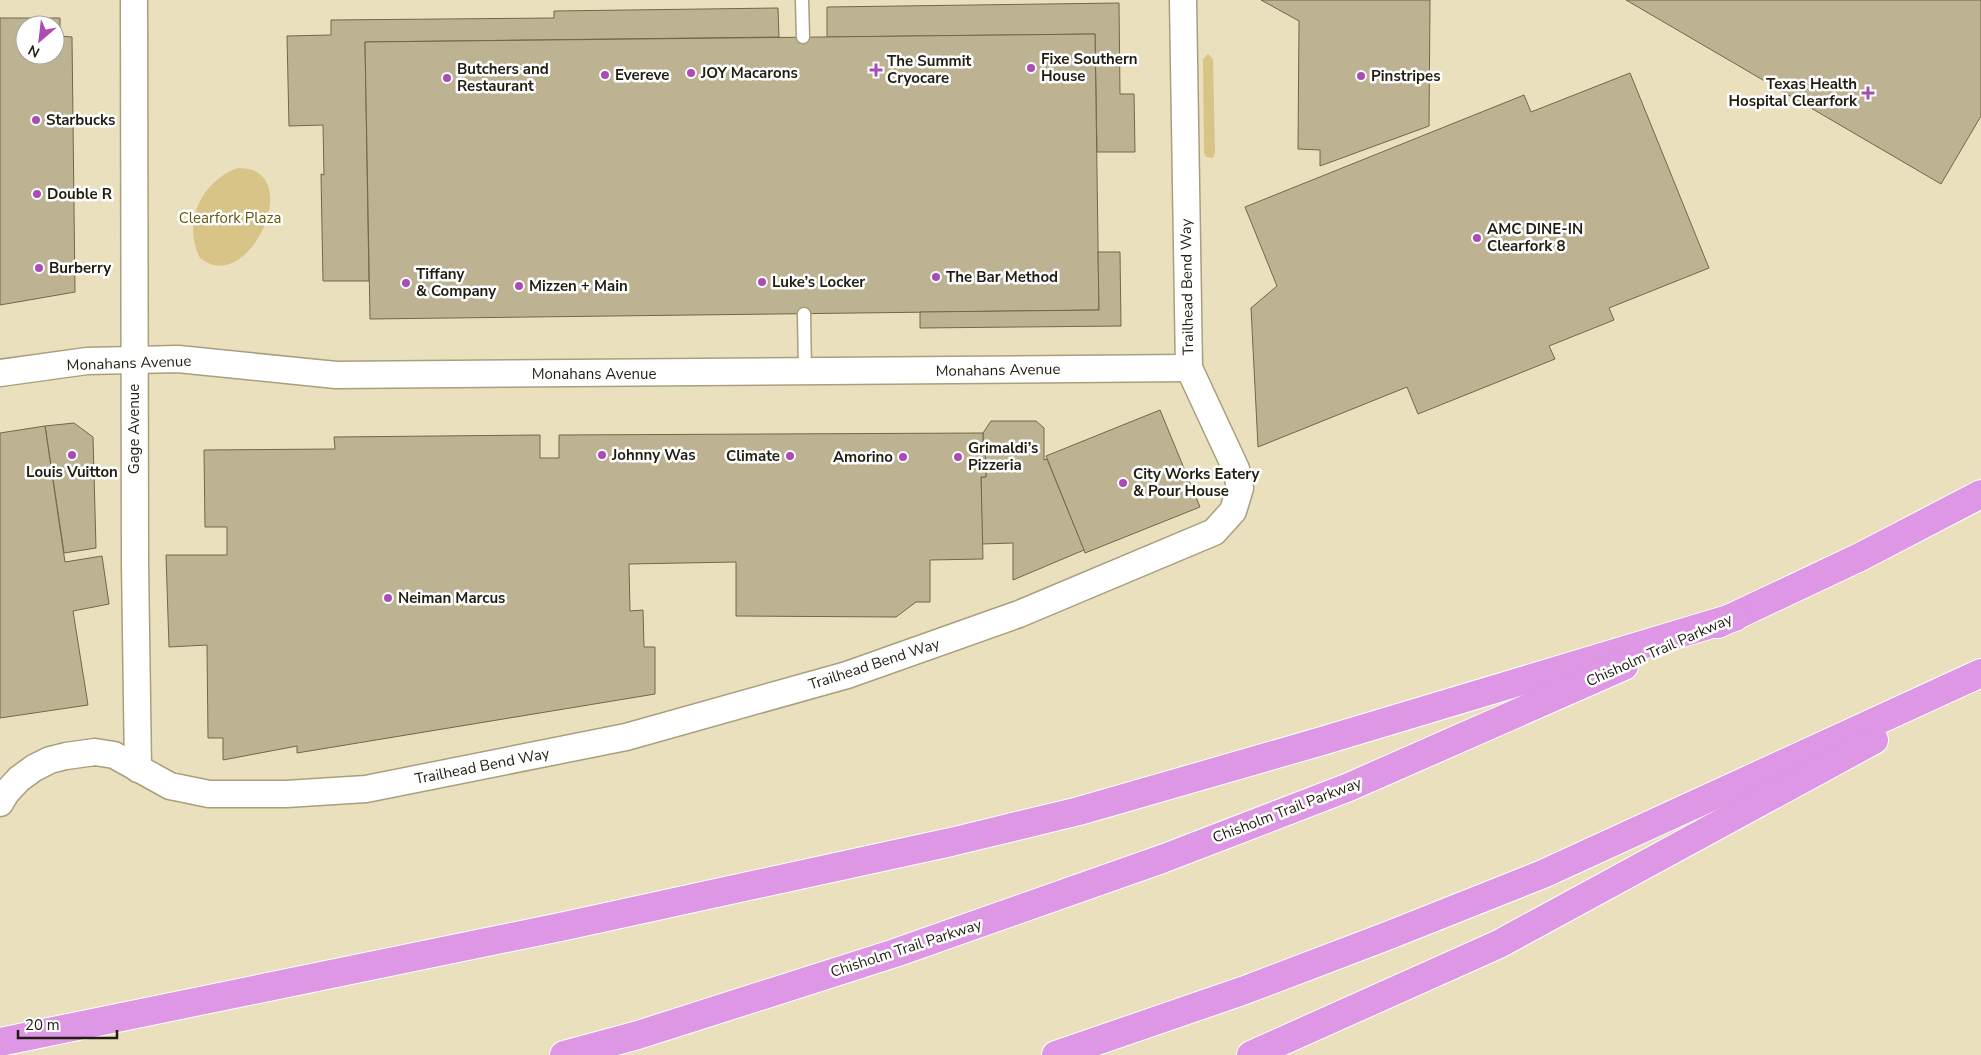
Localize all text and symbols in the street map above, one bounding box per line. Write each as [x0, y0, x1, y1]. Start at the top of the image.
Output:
north arrow [15, 15, 65, 65]
text: N [25, 40, 43, 62]
place label: Fixe Southern House [1041, 49, 1138, 86]
place label: The Summit Cryocare [887, 51, 972, 88]
place label: Butchers and Restaurant [457, 59, 549, 96]
marker: Fixe Southern House [1025, 62, 1037, 74]
place label: JOY Macarons [700, 63, 798, 83]
marker: The Summit Cryocare [869, 63, 883, 77]
place label: Evereve [615, 65, 669, 85]
place label: Pinstripes [1371, 66, 1441, 86]
marker: JOY Macarons [685, 67, 697, 79]
marker: Evereve [599, 69, 611, 81]
marker: Pinstripes [1355, 70, 1367, 82]
marker: Butchers and Restaurant [441, 72, 453, 84]
place label: Texas Health Hospital Clearfork [1728, 74, 1858, 111]
marker: Texas Health Hospital Clearfork [1861, 86, 1875, 100]
place label: Starbucks [46, 110, 115, 130]
marker: Starbucks [30, 114, 42, 126]
place label: Double R [47, 184, 113, 204]
marker: Double R [31, 188, 43, 200]
park label: Clearfork Plaza [179, 208, 281, 228]
street label: Trailhead Bend Way [1176, 218, 1198, 355]
place label: AMC DINE-IN Clearfork 8 [1487, 219, 1583, 256]
marker: AMC DINE-IN Clearfork 8 [1471, 232, 1483, 244]
place label: Burberry [49, 258, 111, 278]
marker: Burberry [33, 262, 45, 274]
place label: Tiffany & Company [416, 264, 496, 301]
place label: The Bar Method [946, 267, 1058, 287]
marker: The Bar Method [930, 271, 942, 283]
place label: Luke’s Locker [772, 272, 865, 292]
place label: Mizzen + Main [529, 276, 628, 296]
marker: Luke’s Locker [756, 276, 768, 288]
marker: Tiffany & Company [400, 277, 412, 289]
marker: Mizzen + Main [513, 280, 525, 292]
street label: Monahans Avenue [66, 351, 192, 375]
street label: Monahans Avenue [935, 359, 1061, 381]
street label: Monahans Avenue [532, 364, 656, 384]
street label: Gage Avenue [124, 384, 144, 474]
place label: Grimaldi’s Pizzeria [968, 438, 1038, 475]
place label: Johnny Was [611, 445, 695, 465]
place label: Climate [726, 446, 780, 466]
place label: Amorino [833, 447, 893, 467]
marker: Louis Vuitton [66, 449, 78, 461]
marker: Johnny Was [596, 449, 608, 461]
marker: Climate [784, 450, 796, 462]
marker: Amorino [897, 451, 909, 463]
marker: Grimaldi’s Pizzeria [952, 451, 964, 463]
place label: Louis Vuitton [26, 462, 118, 482]
place label: City Works Eatery & Pour House [1133, 464, 1260, 501]
marker: City Works Eatery & Pour House [1117, 477, 1129, 489]
place label: Neiman Marcus [398, 588, 505, 608]
marker: Neiman Marcus [382, 592, 394, 604]
street label: Chisholm Trail Parkway [1583, 609, 1735, 691]
street label: Trailhead Bend Way [806, 633, 942, 695]
street label: Trailhead Bend Way [413, 743, 551, 789]
street label: Chisholm Trail Parkway [1210, 772, 1365, 848]
street label: Chisholm Trail Parkway [828, 914, 984, 982]
scale bar [18, 1008, 116, 1040]
text: 20 m [25, 1015, 60, 1035]

